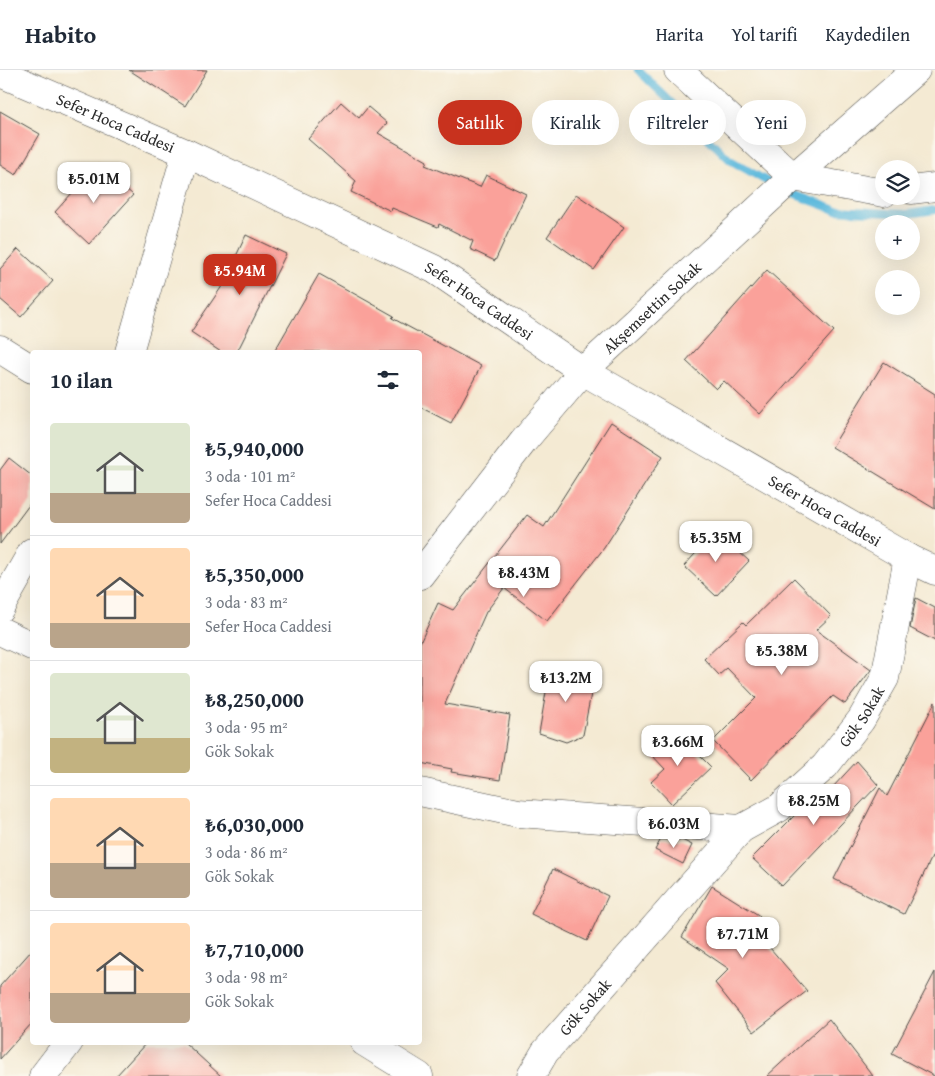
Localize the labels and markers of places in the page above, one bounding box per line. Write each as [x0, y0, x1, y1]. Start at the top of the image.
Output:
pin: ₺5.01M [53, 162, 135, 204]
pin: ₺5.94M [199, 254, 281, 296]
pin: ₺5.35M [675, 520, 757, 563]
pin: ₺8.43M [483, 556, 565, 598]
pin: ₺5.38M [741, 634, 823, 676]
pin: ₺13.2M [525, 660, 607, 703]
pin: ₺3.66M [637, 724, 719, 767]
pin: ₺8.25M [773, 784, 855, 826]
pin: ₺6.03M [633, 806, 715, 849]
pin: ₺7.71M [702, 916, 784, 959]

